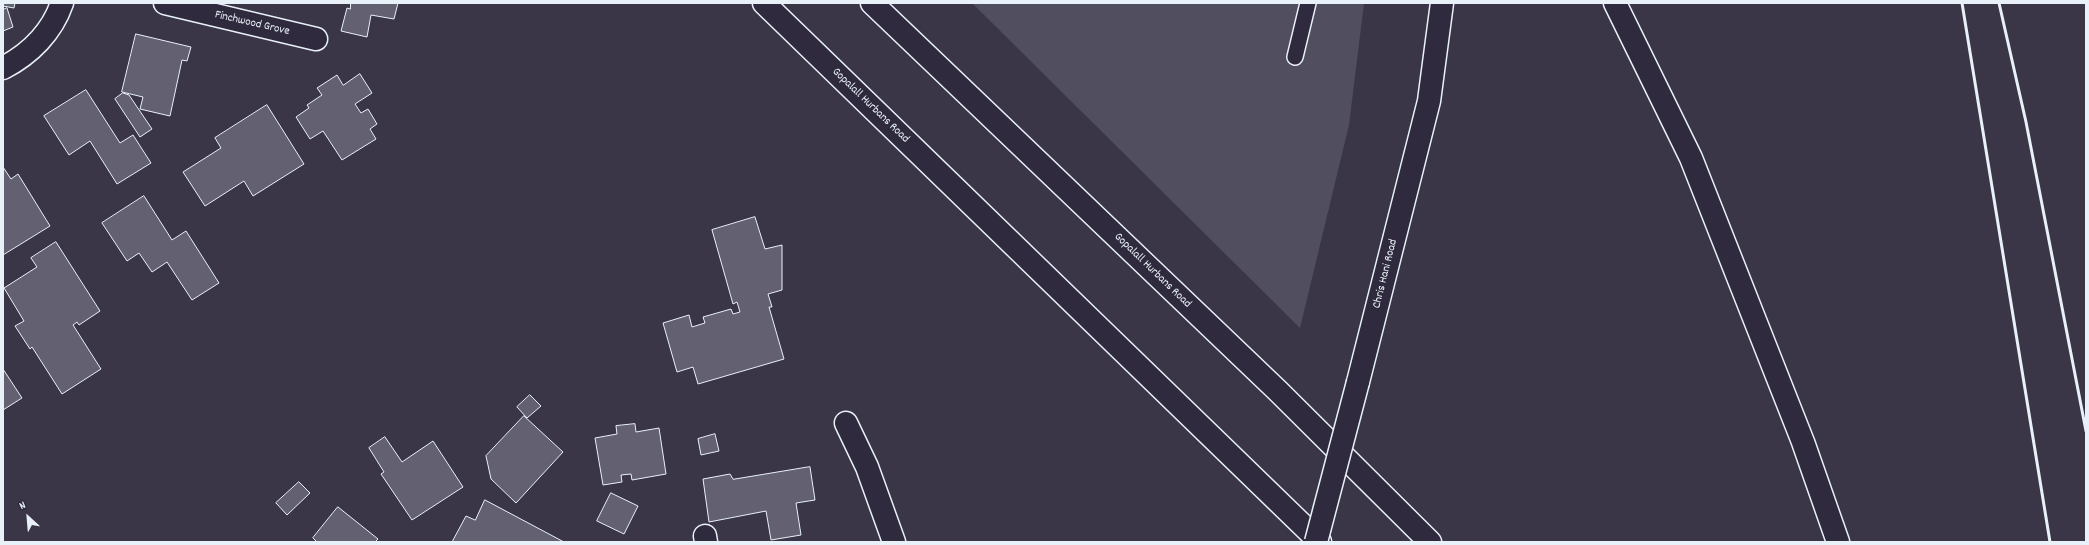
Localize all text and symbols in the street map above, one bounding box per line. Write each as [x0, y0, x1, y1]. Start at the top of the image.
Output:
street label: Finchwood Grove [213, 8, 291, 40]
street label: Gopalall Hurbans Road [828, 65, 912, 147]
street label: Gopalall Hurbans Road [1110, 230, 1194, 312]
street label: Chris Hani Road [1370, 238, 1402, 310]
north arrow [8, 497, 48, 537]
text: N [17, 498, 29, 515]

